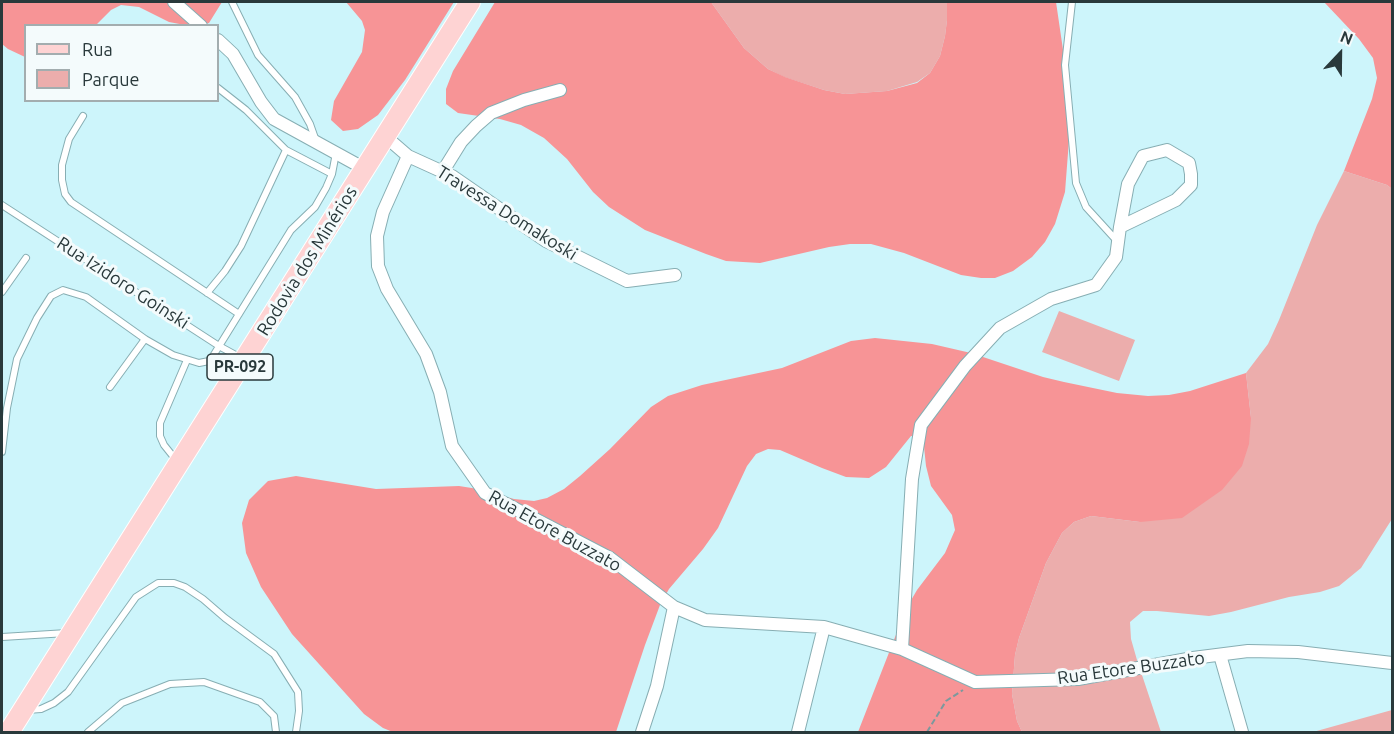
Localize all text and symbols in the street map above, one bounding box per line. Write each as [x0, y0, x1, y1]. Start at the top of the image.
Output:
legend [24, 24, 219, 102]
north arrow [1310, 24, 1370, 84]
text: N [1338, 27, 1356, 48]
text: Rua [82, 39, 113, 59]
text: Parque [82, 69, 139, 89]
street label: Travessa Domakoski [433, 161, 581, 265]
street label: Rodovia dos Minérios [252, 182, 362, 340]
street label: Rua Izidoro Goinski [53, 232, 193, 334]
road number: PR-092 [207, 354, 273, 380]
street label: Rua Etore Buzzato [485, 486, 625, 576]
street label: Rua Etore Buzzato [1056, 647, 1206, 689]

